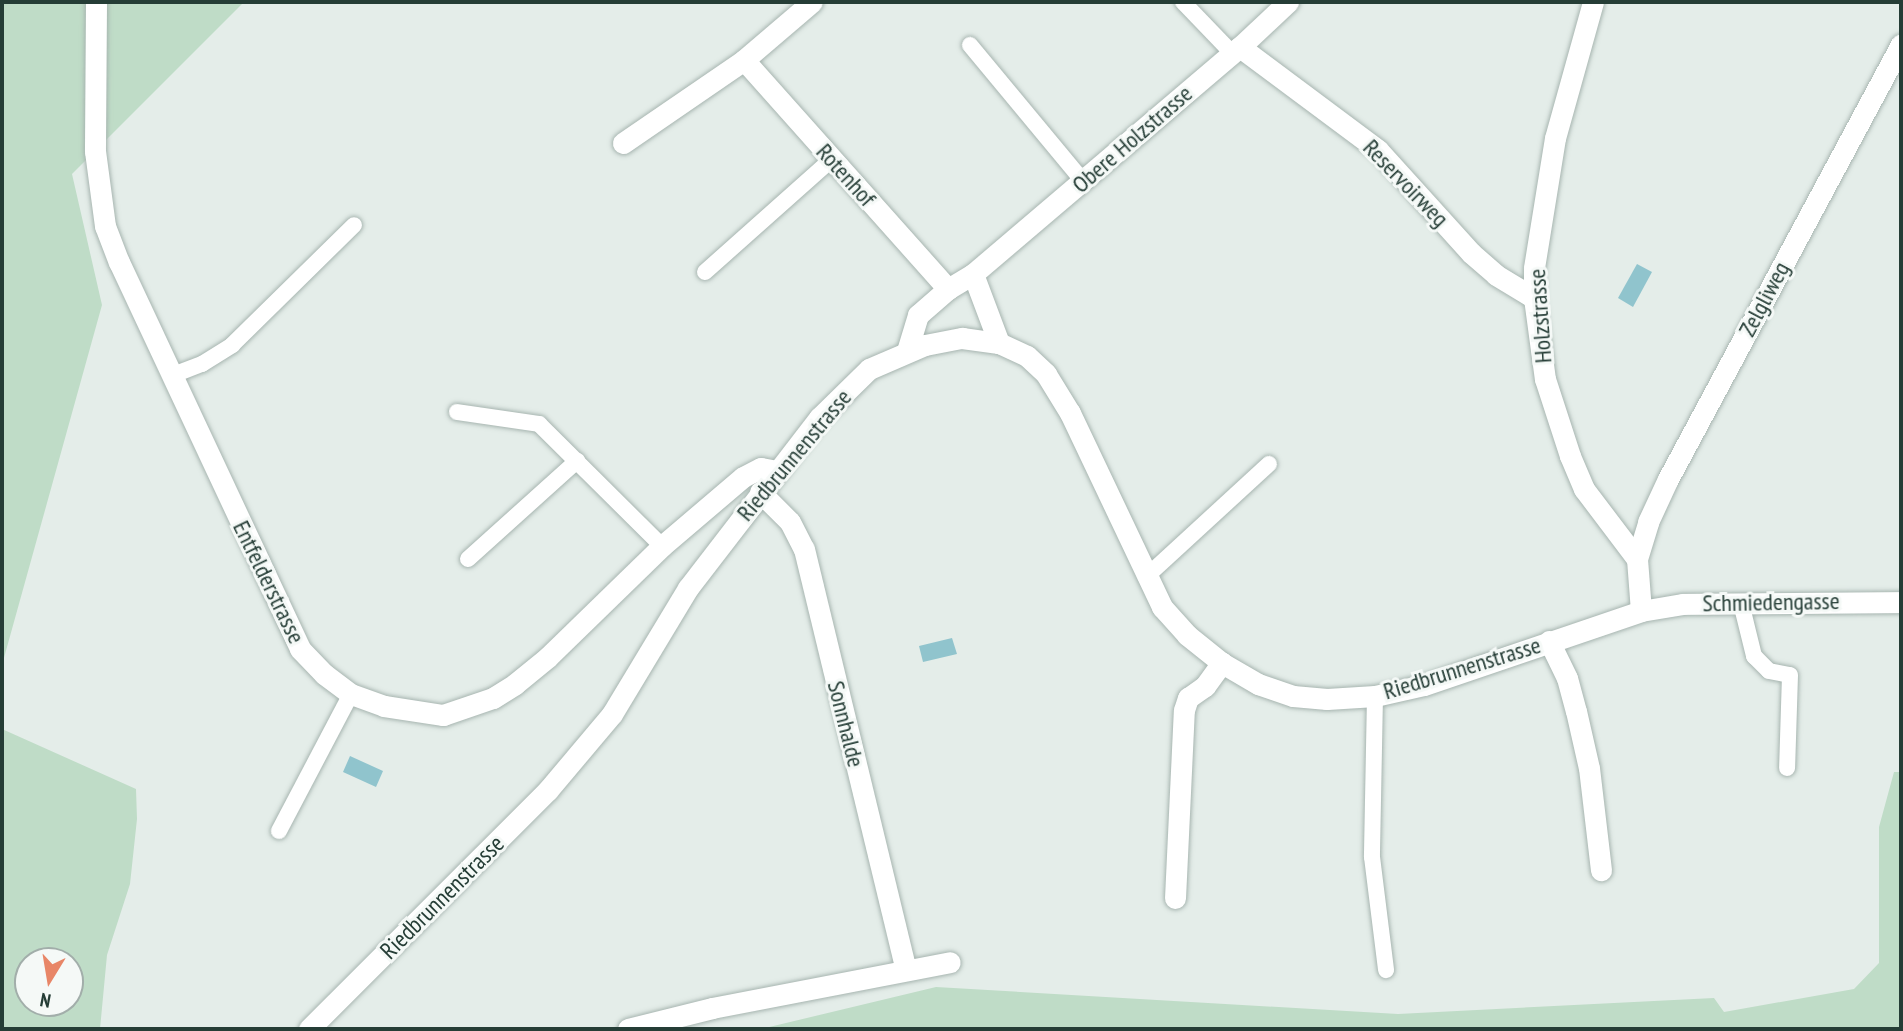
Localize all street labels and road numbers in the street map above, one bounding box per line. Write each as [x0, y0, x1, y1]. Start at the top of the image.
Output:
street label: Obere Holzstrasse [1066, 79, 1198, 199]
street label: Reservoirweg [1357, 133, 1455, 233]
street label: Rotenhof [810, 138, 882, 212]
street label: Zelgliweg [1732, 257, 1796, 341]
street label: Holzstrasse [1522, 268, 1558, 364]
street label: Riedbrunnenstrasse [731, 383, 857, 527]
street label: Entfelderstrasse [227, 516, 311, 648]
street label: Schmiedengasse [1702, 586, 1840, 618]
street label: Riedbrunnenstrasse [1380, 630, 1544, 706]
street label: Sonnhalde [821, 678, 871, 770]
street label: Riedbrunnenstrasse [374, 829, 510, 965]

